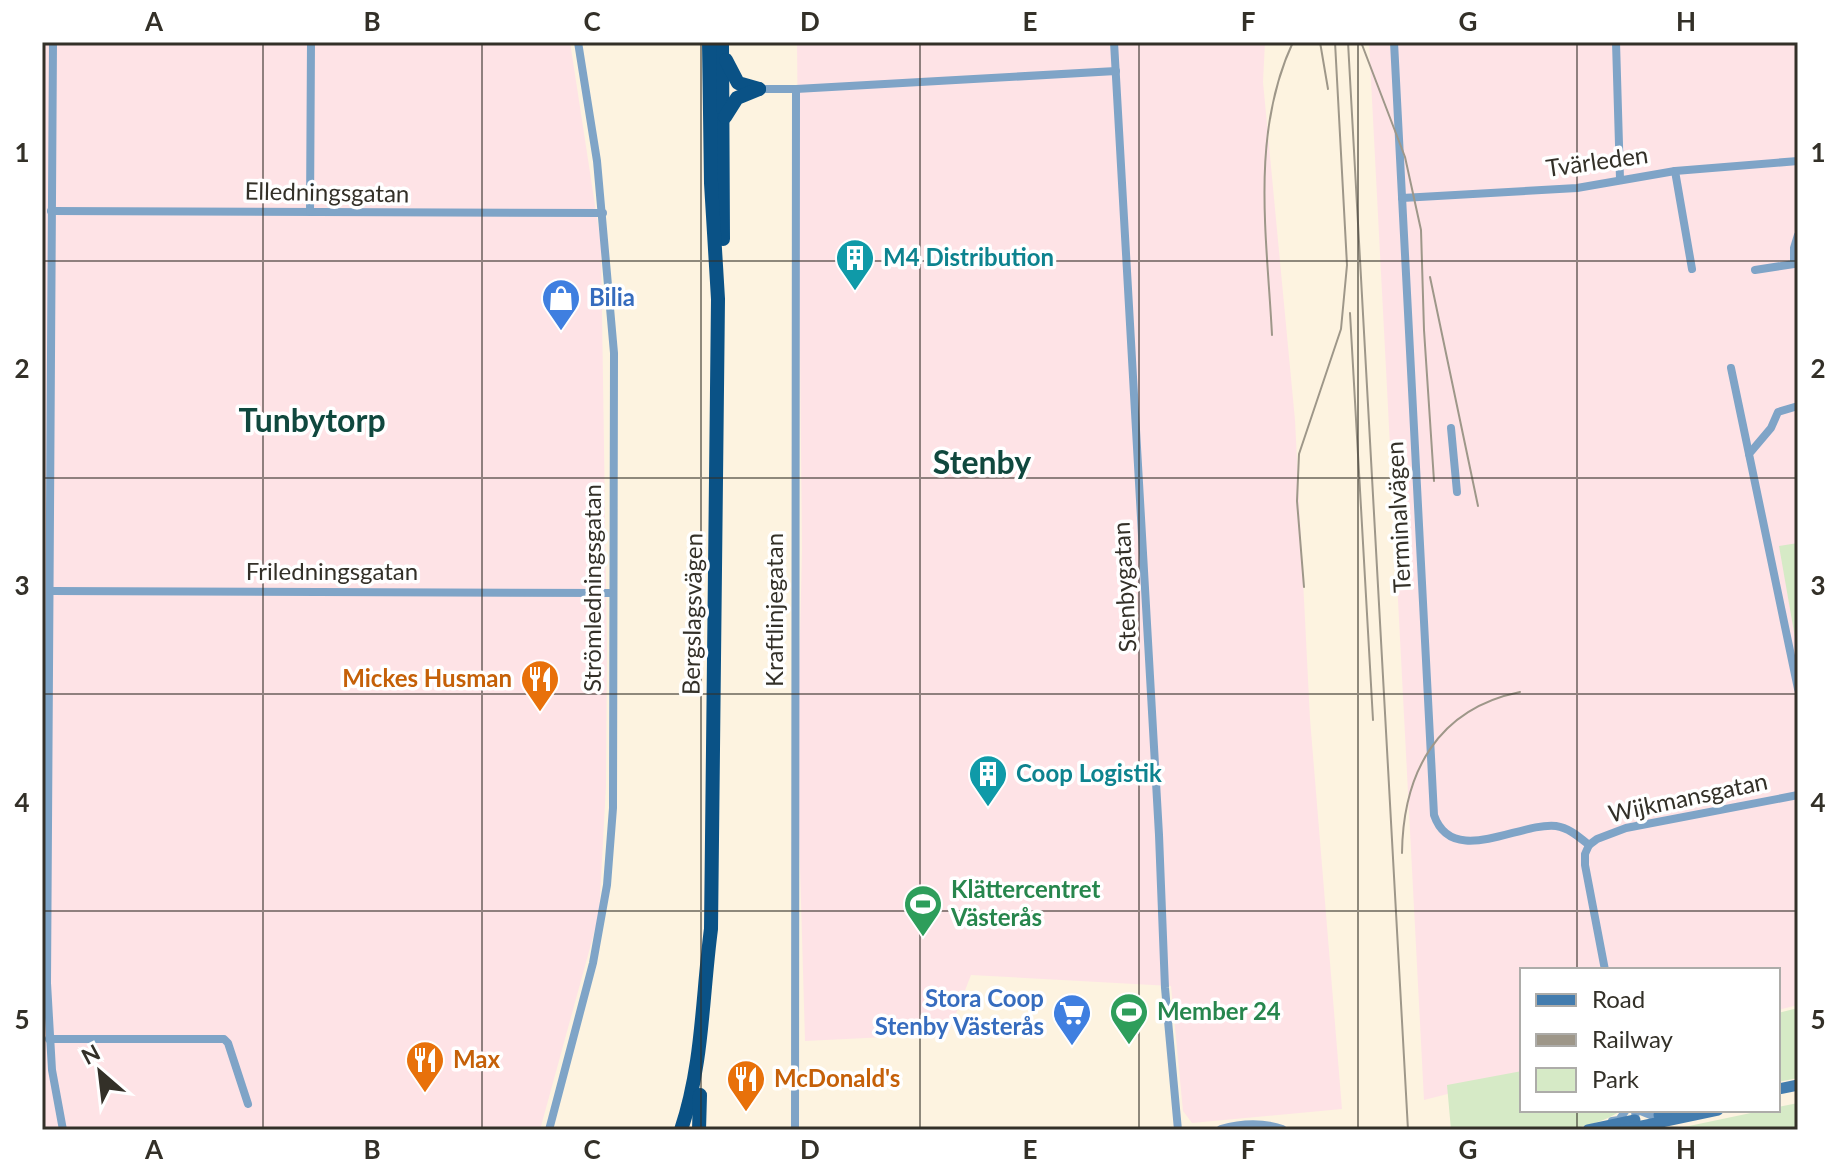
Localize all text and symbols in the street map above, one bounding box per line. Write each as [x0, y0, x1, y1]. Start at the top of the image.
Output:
text: A [144, 5, 164, 37]
text: B [363, 5, 381, 37]
text: C [583, 5, 601, 37]
text: D [800, 5, 820, 37]
text: E [1023, 5, 1037, 37]
text: F [1241, 5, 1255, 37]
text: G [1459, 5, 1477, 37]
text: H [1676, 5, 1696, 37]
text: 1 [14, 136, 30, 168]
text: 1 [1810, 136, 1826, 168]
street label: Tvärleden [1544, 139, 1650, 182]
street label: Elledningsgatan [244, 176, 410, 207]
building icon: M4 Distribution [834, 237, 876, 292]
place label: M4 Distribution [883, 242, 1054, 271]
shop icon: Bilia [540, 277, 582, 332]
place label: Bilia [589, 282, 635, 311]
text: 2 [14, 352, 30, 384]
text: 2 [1810, 352, 1826, 384]
district label: Tunbytorp [238, 400, 386, 439]
street label: Terminalvägen [1379, 441, 1416, 594]
district label: Stenby [933, 442, 1031, 481]
street label: Strömledningsgatan [577, 484, 606, 692]
street label: Stenbygatan [1106, 521, 1141, 653]
street label: Bergslagsvägen [676, 533, 707, 695]
street label: Kraftlinjegatan [759, 533, 788, 687]
street label: Friledningsgatan [246, 556, 418, 585]
text: 3 [14, 569, 30, 601]
text: 3 [1810, 569, 1826, 601]
restaurant icon: Mickes Husman [519, 658, 561, 713]
place label: Mickes Husman [342, 663, 512, 692]
building icon: Coop Logistik [967, 753, 1009, 808]
place label: Coop Logistik [1016, 758, 1162, 787]
street label: Wijkmansgatan [1605, 766, 1770, 828]
text: 4 [14, 786, 30, 818]
text: 4 [1810, 786, 1826, 818]
place label: Klättercentret Västerås [950, 874, 1100, 931]
sports icon: Klättercentret Västerås [902, 883, 944, 938]
legend [1520, 968, 1780, 1112]
place label: Stora Coop Stenby Västerås [875, 983, 1044, 1040]
text: Road [1592, 984, 1645, 1013]
sports icon: Member 24 [1108, 991, 1150, 1046]
supermarket icon: Stora Coop Stenby Västerås [1051, 992, 1093, 1047]
place label: Member 24 [1157, 996, 1281, 1025]
text: 5 [14, 1003, 30, 1035]
text: 5 [1810, 1003, 1826, 1035]
text: Railway [1592, 1024, 1674, 1053]
north arrow [60, 1032, 140, 1112]
text: N [77, 1038, 104, 1070]
restaurant icon: Max [404, 1039, 446, 1094]
place label: Max [453, 1044, 501, 1073]
restaurant icon: McDonald's [725, 1058, 767, 1113]
place label: McDonald's [774, 1063, 900, 1092]
text: Park [1592, 1064, 1640, 1093]
text: A [144, 1133, 164, 1165]
text: B [363, 1133, 381, 1165]
text: C [583, 1133, 601, 1165]
text: D [800, 1133, 820, 1165]
text: E [1023, 1133, 1037, 1165]
text: F [1241, 1133, 1255, 1165]
text: G [1459, 1133, 1477, 1165]
text: H [1676, 1133, 1696, 1165]

